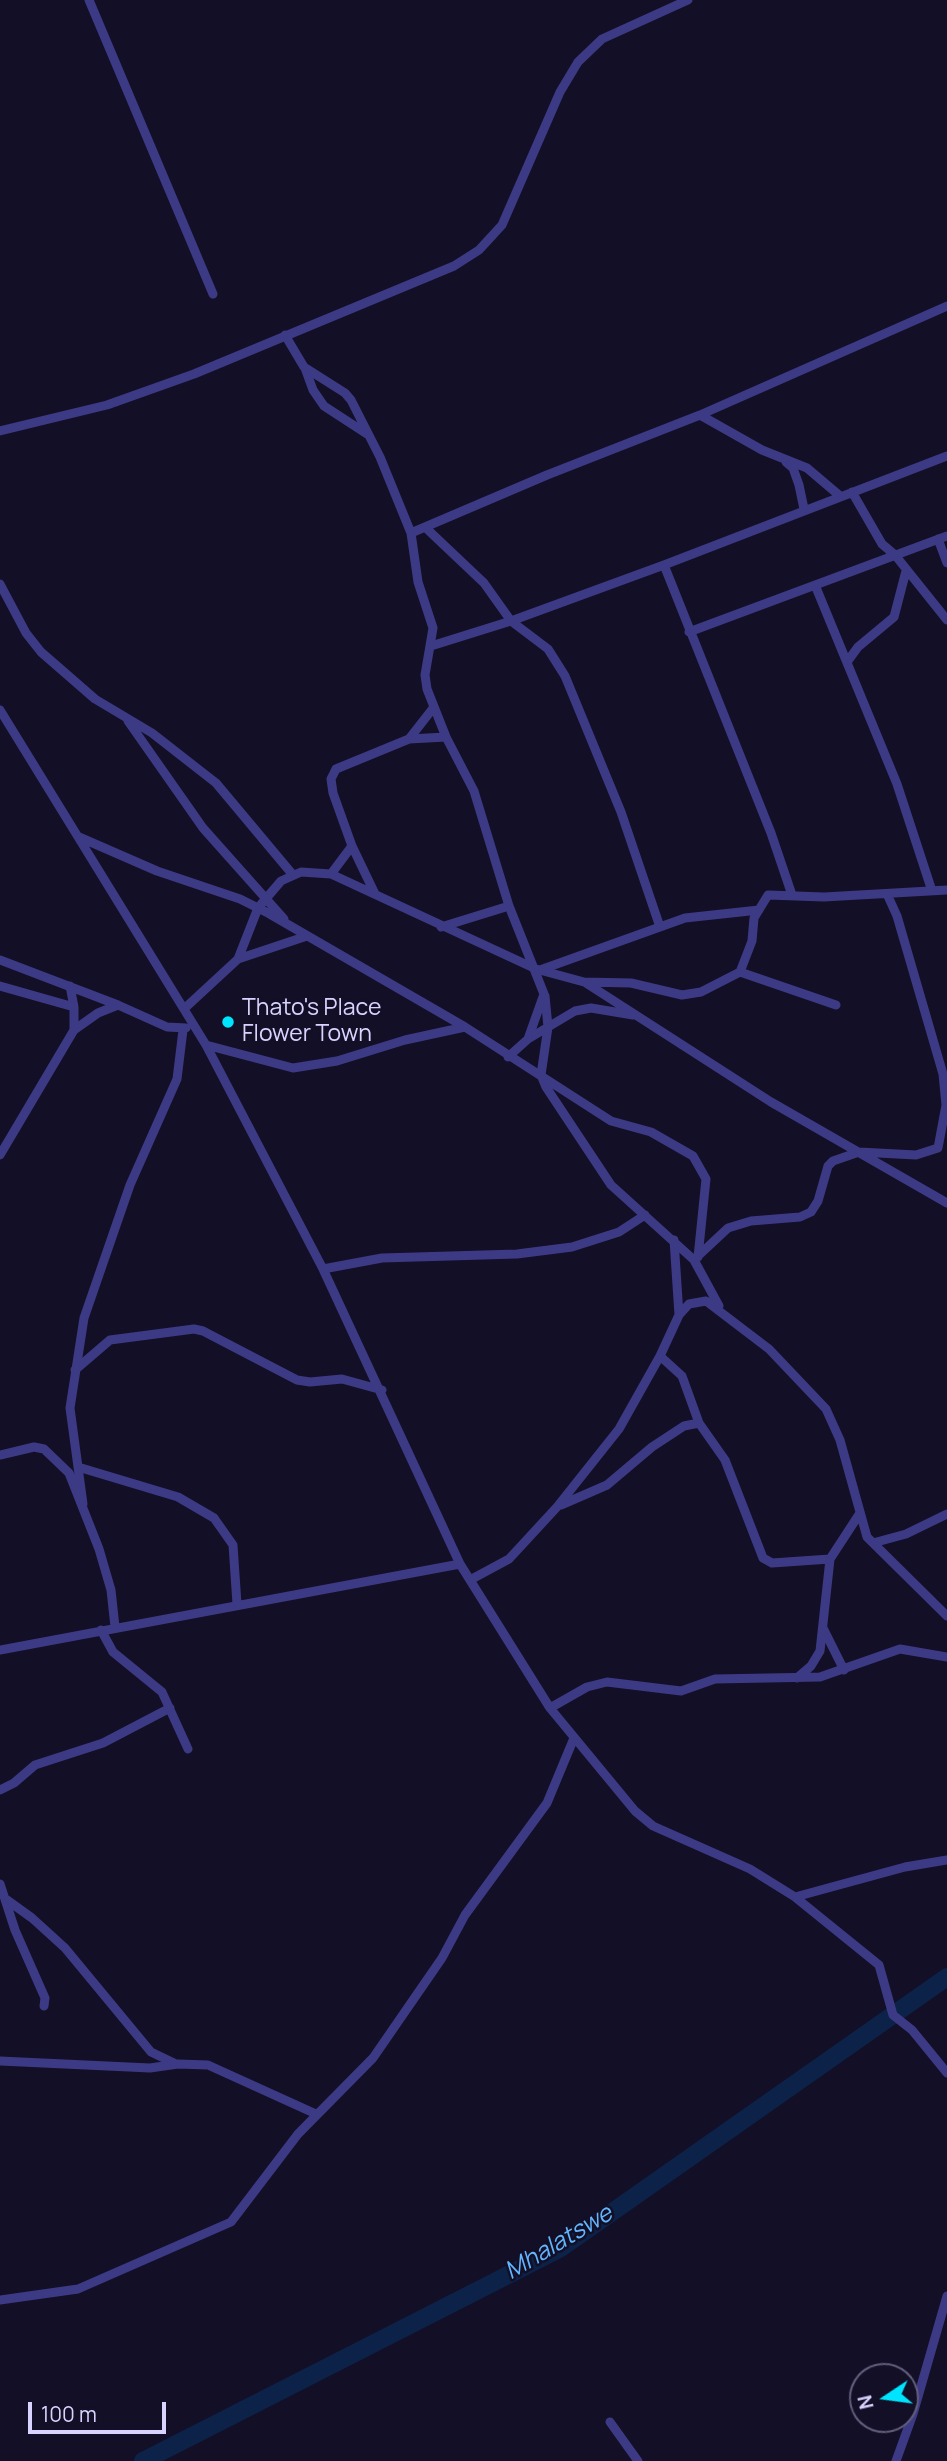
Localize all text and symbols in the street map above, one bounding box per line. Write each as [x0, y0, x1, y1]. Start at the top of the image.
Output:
place label: Thato's Place Flower Town [242, 995, 381, 1049]
marker: Thato's Place Flower Town [220, 1014, 236, 1030]
water label: Mhalatswe [500, 2200, 618, 2286]
north arrow [849, 2363, 919, 2433]
scale bar [32, 2388, 170, 2432]
text: N [851, 2393, 880, 2412]
text: 100 m [41, 2400, 97, 2428]

